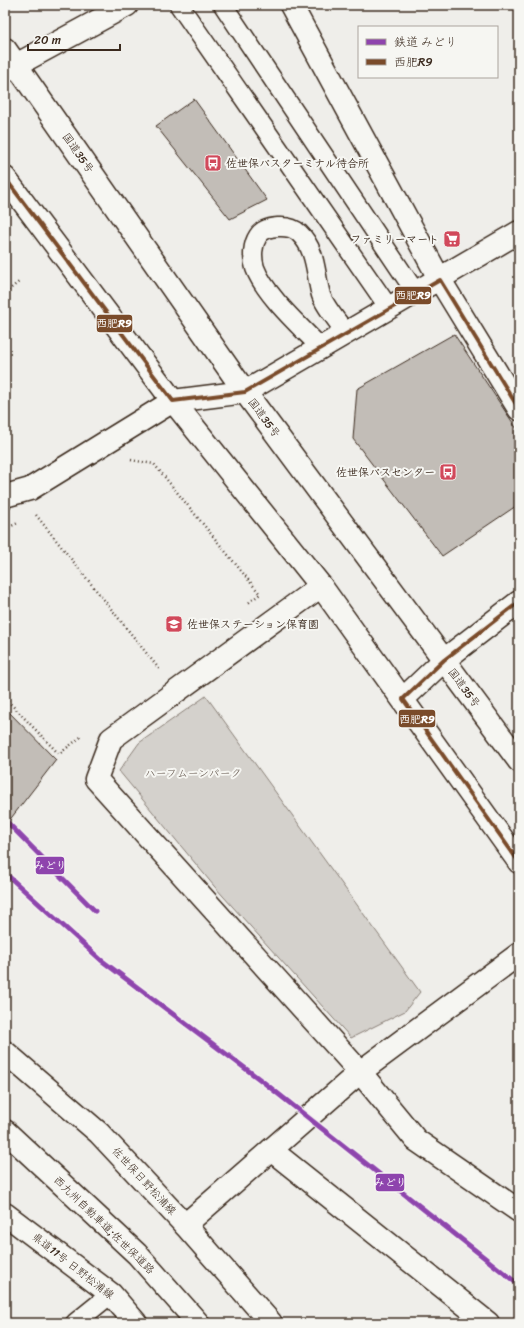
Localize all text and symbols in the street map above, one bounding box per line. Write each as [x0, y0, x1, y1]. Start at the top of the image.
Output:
scale bar [28, 26, 120, 52]
legend [358, 26, 498, 78]
text: 20 m [34, 29, 61, 51]
text: 鉄道 みどり [394, 31, 457, 53]
text: 西肥R9 [394, 51, 433, 73]
street label: 国道35号 [57, 129, 99, 177]
bus stop icon: 佐世保バスターミナル待合所 [203, 153, 223, 173]
place label: 佐世保バスターミナル待合所 [226, 154, 369, 173]
supermarket icon: ファミリーマート [442, 229, 462, 249]
place label: ファミリーマート [351, 230, 439, 249]
line badge: 西肥R9 [394, 286, 432, 305]
text: 西肥R9 [395, 286, 431, 305]
text: 西肥R9 [96, 314, 132, 333]
line badge: 西肥R9 [96, 314, 133, 333]
street label: 国道35号 [243, 394, 285, 442]
bus stop icon: 佐世保バスセンター [438, 462, 458, 482]
place label: 佐世保バスセンター [336, 463, 435, 482]
school or university icon: 佐世保ステーション保育園 [164, 614, 184, 634]
place label: 佐世保ステーション保育園 [187, 615, 319, 634]
street label: 国道35号 [443, 664, 485, 712]
line badge: 西肥R9 [398, 709, 436, 728]
text: 西肥R9 [399, 710, 435, 729]
park label: ハーフムーンパーク [144, 764, 242, 783]
text: みどり [34, 856, 67, 875]
line badge: みどり [35, 856, 65, 875]
street label: 佐世保日野松浦線 [107, 1142, 181, 1220]
street label: 西九州自動車道;佐世保道路 [49, 1171, 159, 1279]
text: みどり [374, 1173, 407, 1192]
line badge: みどり [375, 1173, 405, 1192]
street label: 県道11号 日野松浦線 [28, 1228, 118, 1304]

